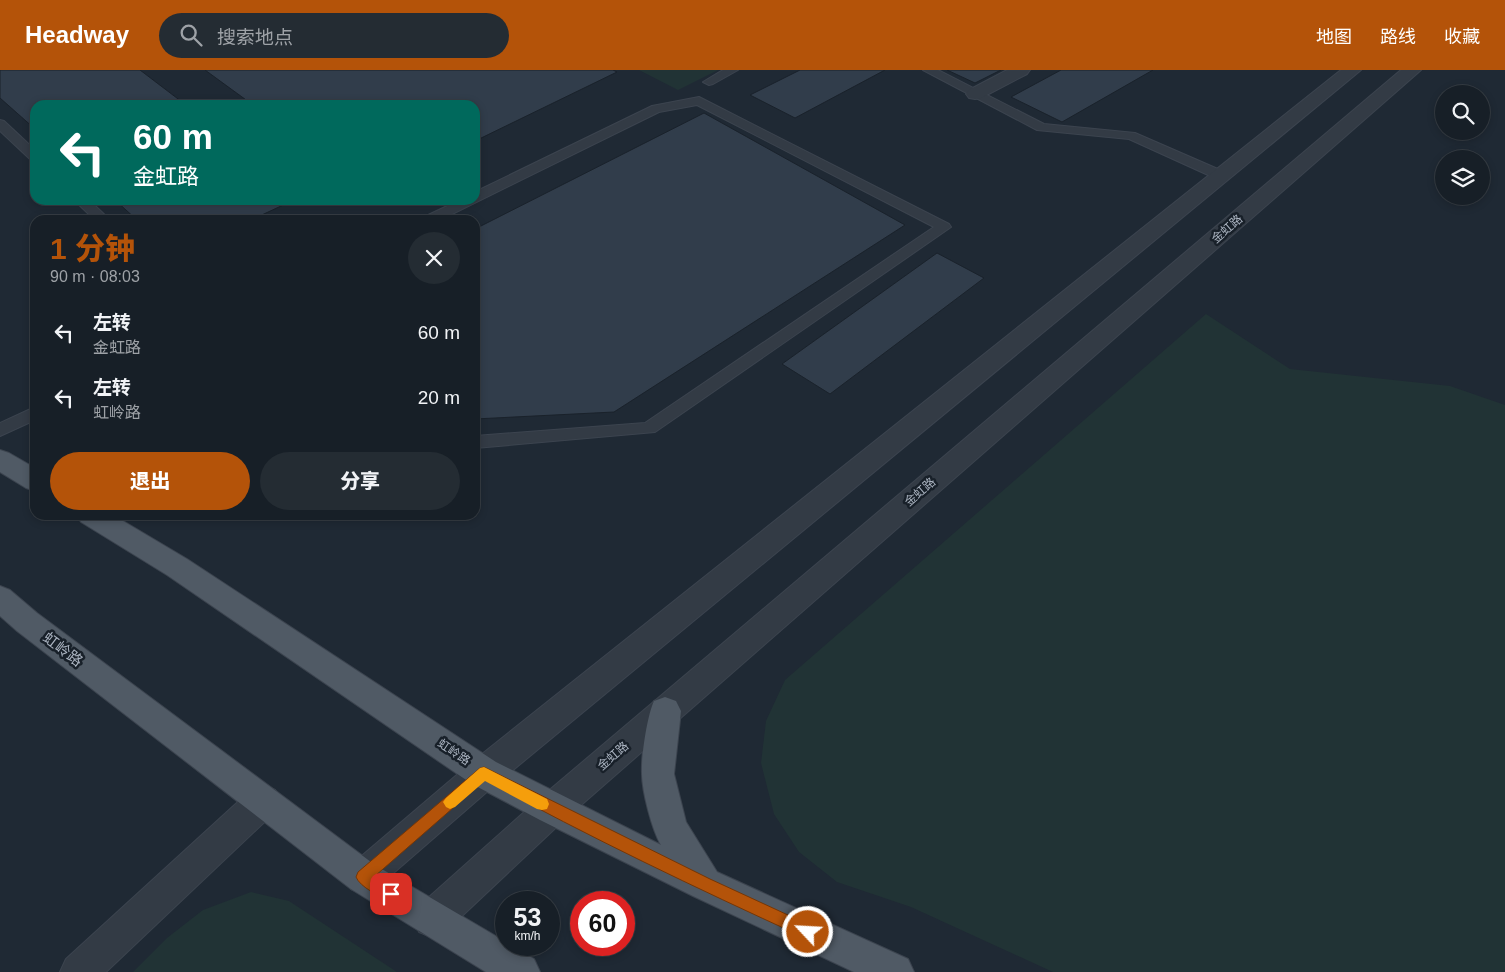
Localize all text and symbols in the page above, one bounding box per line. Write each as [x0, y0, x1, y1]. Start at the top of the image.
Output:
search box [159, 13, 509, 58]
text: Headway [25, 21, 129, 48]
icon: search [177, 21, 205, 49]
text: 搜索地点 [217, 27, 293, 48]
text: 地图 [1316, 27, 1352, 47]
text: 路线 [1380, 27, 1416, 47]
text: 收藏 [1444, 27, 1480, 47]
map controls [1435, 85, 1490, 205]
button: search [1435, 85, 1490, 140]
text: 60 m [133, 117, 213, 156]
icon: left [50, 120, 115, 185]
button: layers [1435, 150, 1490, 205]
text: 金虹路 [133, 164, 199, 189]
street label: 金虹路 [1209, 212, 1245, 246]
text: 1 分钟 [50, 232, 135, 265]
button: close [408, 232, 460, 284]
text: 90 m · 08:03 [50, 268, 140, 285]
text: 左转 [93, 312, 131, 333]
icon: left [50, 319, 78, 347]
text: 60 m [418, 322, 460, 343]
text: 金虹路 [93, 339, 141, 356]
text: 左转 [93, 377, 131, 398]
icon: left [50, 384, 78, 412]
text: 20 m [418, 387, 460, 408]
text: 虹岭路 [93, 404, 141, 421]
button: 退出 [50, 452, 250, 510]
button: 分享 [260, 452, 460, 510]
street label: 金虹路 [902, 475, 938, 509]
street label: 虹岭路 [40, 629, 86, 669]
street label: 虹岭路 [435, 736, 473, 768]
street label: 金虹路 [595, 739, 631, 773]
pin [370, 873, 412, 915]
icon: arrive [377, 880, 405, 908]
speed limit sign: 60 [570, 891, 635, 956]
text: 53 [514, 903, 541, 931]
position arrow [781, 905, 833, 957]
text: km/h [514, 929, 541, 943]

